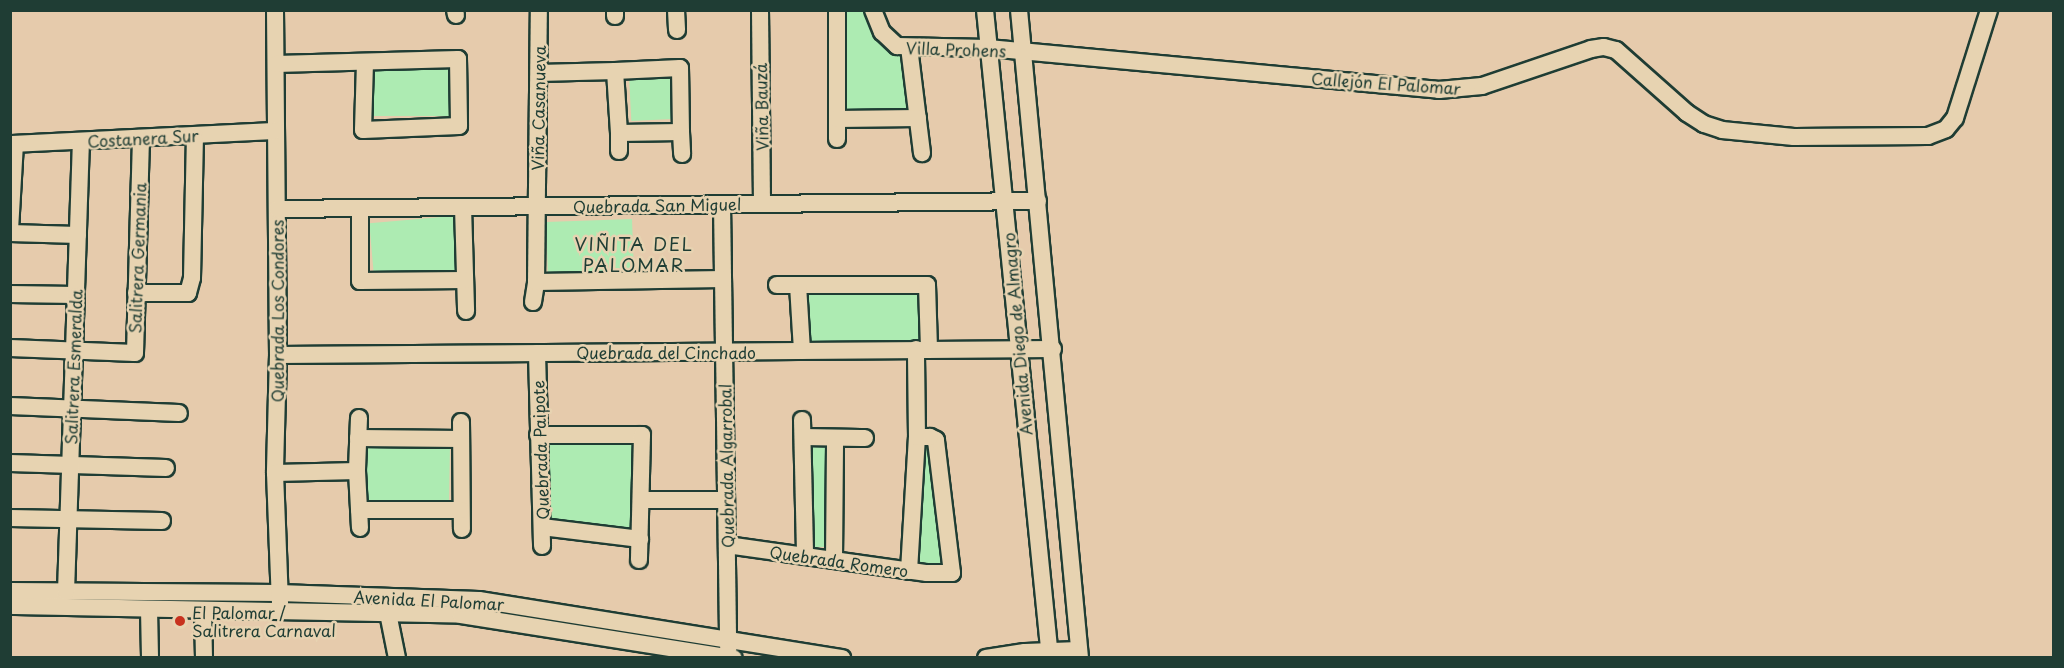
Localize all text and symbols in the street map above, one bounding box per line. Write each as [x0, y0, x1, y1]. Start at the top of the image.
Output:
street label: Villa Prohens [906, 38, 1006, 60]
street label: Viña Casanueva [527, 46, 549, 170]
street label: Viña Bauzá [751, 63, 771, 151]
street label: Callejón El Palomar [1310, 68, 1462, 98]
street label: Costanera Sur [87, 125, 199, 151]
street label: Salitrera Germania [125, 182, 149, 334]
street label: Quebrada San Miguel [573, 194, 741, 216]
street label: Quebrada Los Condores [267, 219, 287, 403]
street label: Avenida Diego de Almagro [999, 231, 1035, 437]
district label: VIÑITA DEL PALOMAR [575, 234, 693, 276]
street label: Salitrera Esmeralda [61, 289, 85, 445]
street label: Quebrada del Cinchado [575, 342, 757, 362]
street label: Quebrada Paipote [528, 380, 552, 520]
street label: Quebrada Algarrobal [715, 383, 737, 549]
street label: Quebrada Romero [768, 542, 910, 580]
street label: Avenida El Palomar [353, 586, 505, 614]
place label: El Palomar / Salitrera Carnaval [192, 602, 337, 640]
marker: El Palomar / Salitrera Carnaval [173, 614, 187, 628]

